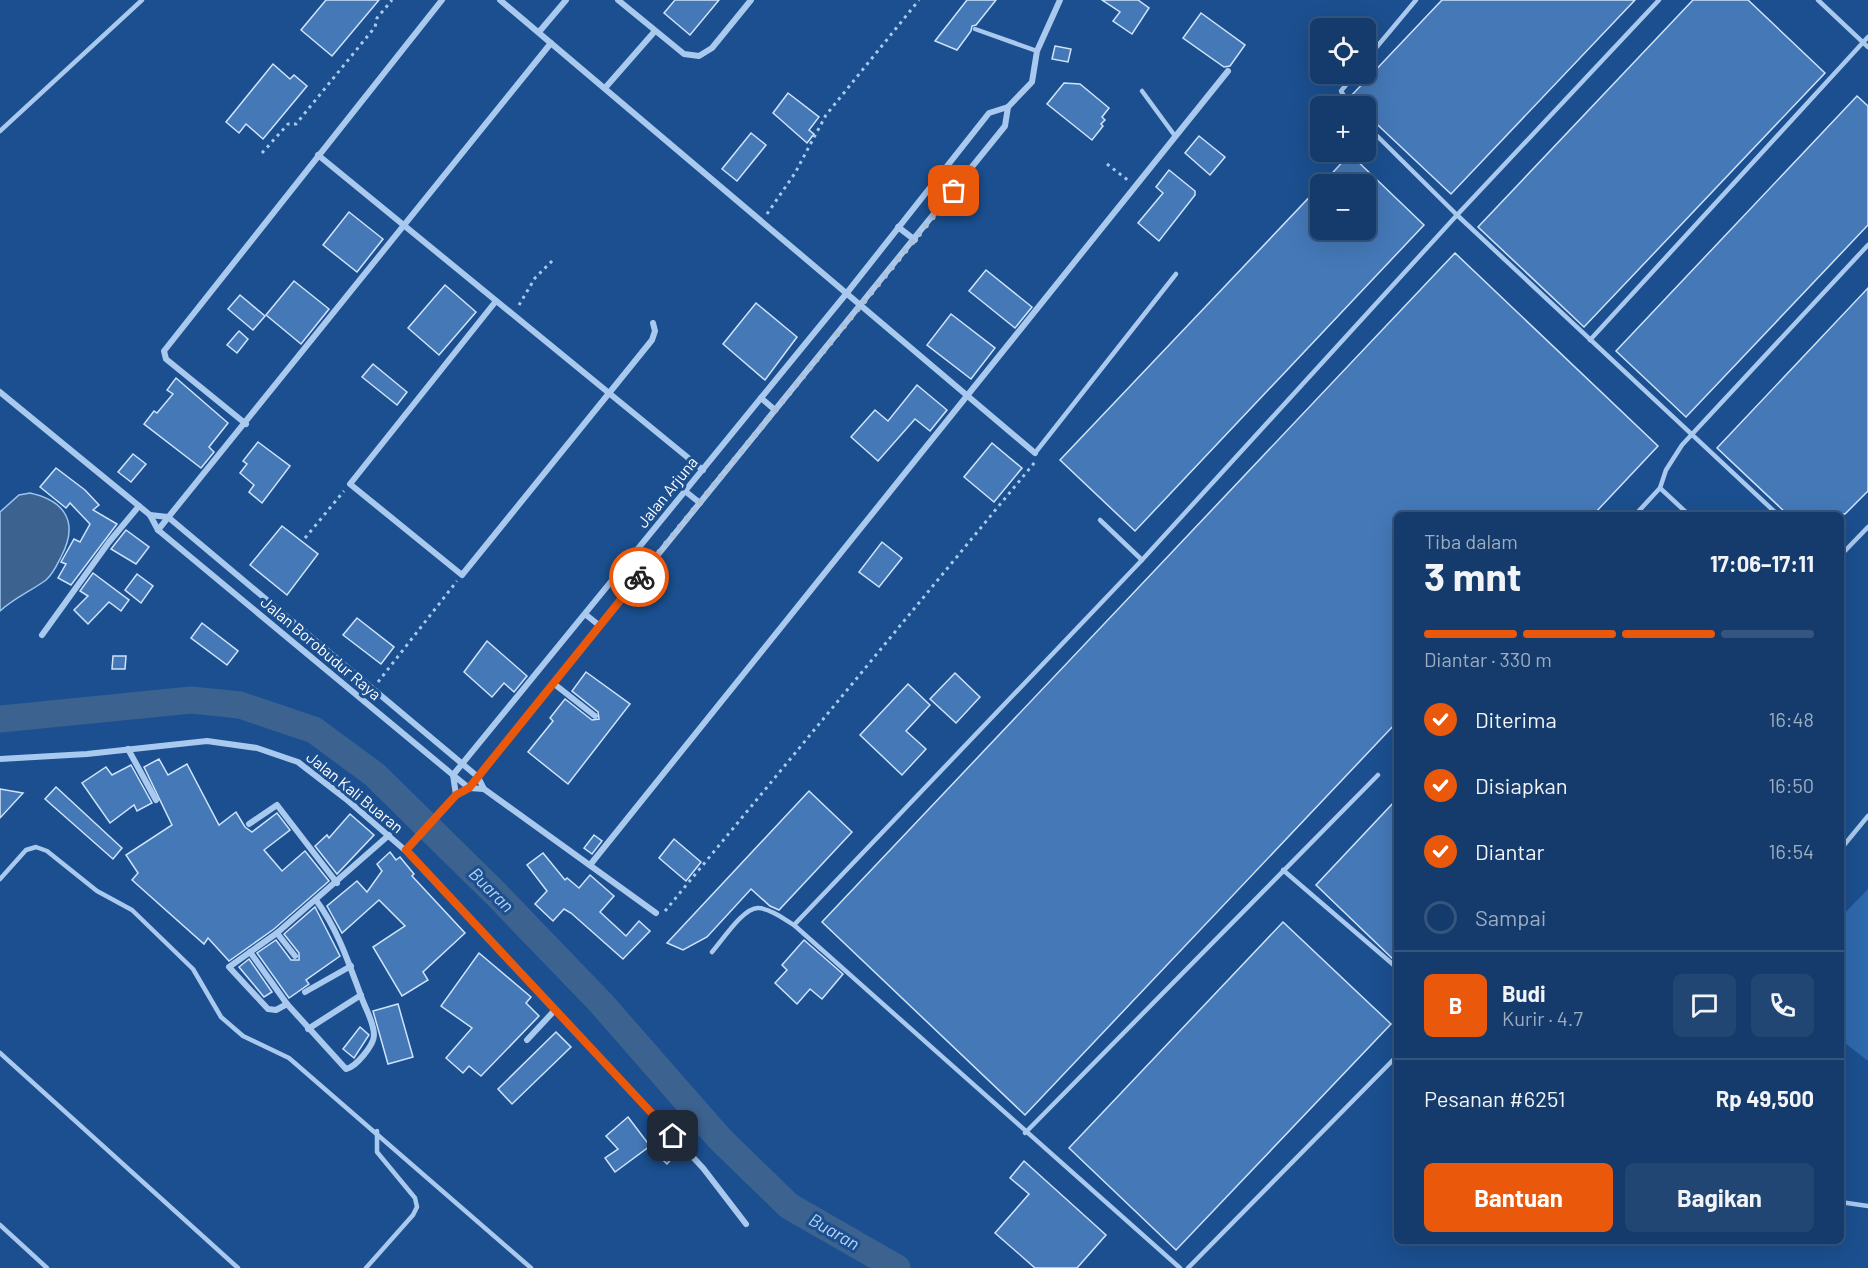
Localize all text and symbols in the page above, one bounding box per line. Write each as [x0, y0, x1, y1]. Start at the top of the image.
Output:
map controls [1310, 18, 1376, 240]
button: locate [1310, 18, 1376, 84]
button: + [1310, 96, 1376, 162]
pin [928, 165, 979, 216]
icon: bag [937, 174, 970, 207]
button: − [1310, 174, 1376, 240]
street label: Jalan Arjuna [632, 452, 701, 531]
text: Tiba dalam [1424, 529, 1518, 553]
courier [609, 547, 669, 607]
text: 17:06–17:11 [1710, 550, 1814, 576]
text: 3 mnt [1424, 552, 1522, 599]
icon: bike [623, 561, 656, 594]
street label: Jalan Borobudur Raya [257, 592, 385, 703]
text: Diantar · 330 m [1424, 647, 1552, 671]
icon: check [1424, 703, 1457, 736]
text: Diterima [1475, 706, 1557, 732]
text: 16:48 [1768, 707, 1814, 731]
street label: Jalan Kali Buaran [303, 747, 408, 836]
icon: check [1424, 769, 1457, 802]
text: Disiapkan [1475, 772, 1568, 798]
text: 16:50 [1768, 773, 1814, 797]
icon: check [1424, 835, 1457, 868]
text: Diantar [1475, 838, 1545, 864]
text: 16:54 [1769, 839, 1814, 863]
water label: Buaran [465, 862, 519, 916]
text: Sampai [1475, 904, 1546, 930]
button: chat [1673, 974, 1736, 1037]
button: phone [1751, 974, 1814, 1037]
text: Budi [1502, 980, 1546, 1006]
text: B [1449, 992, 1462, 1018]
text: Kurir · 4.7 [1502, 1006, 1583, 1030]
text: Pesanan #6251 [1424, 1085, 1565, 1111]
text: Rp 49,500 [1716, 1085, 1814, 1111]
pin [647, 1110, 698, 1161]
icon: home [656, 1119, 689, 1152]
button: Bantuan [1424, 1163, 1613, 1232]
button: Bagikan [1625, 1163, 1814, 1232]
water label: Buaran [805, 1208, 864, 1254]

